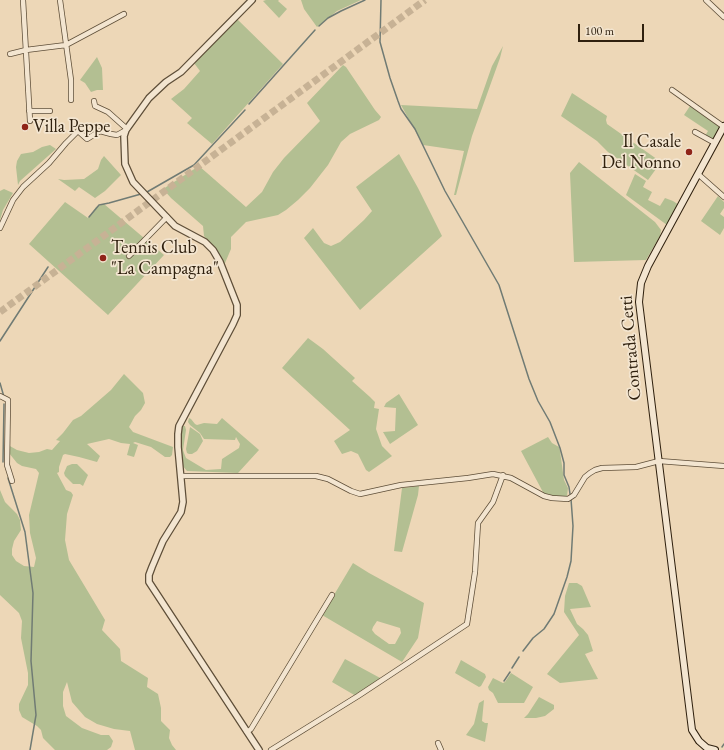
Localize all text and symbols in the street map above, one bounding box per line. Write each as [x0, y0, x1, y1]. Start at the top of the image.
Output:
scale bar [580, 16, 646, 42]
text: 100 m [585, 23, 614, 39]
place label: Villa Peppe [33, 116, 110, 138]
marker: Villa Peppe [20, 122, 30, 132]
place label: Il Casale Del Nonno [601, 131, 681, 174]
marker: Il Casale Del Nonno [684, 147, 694, 157]
place label: Tennis Club "La Campagna" [111, 237, 219, 280]
marker: Tennis Club "La Campagna" [98, 253, 108, 263]
street label: Contrada Cetti [616, 295, 646, 401]

